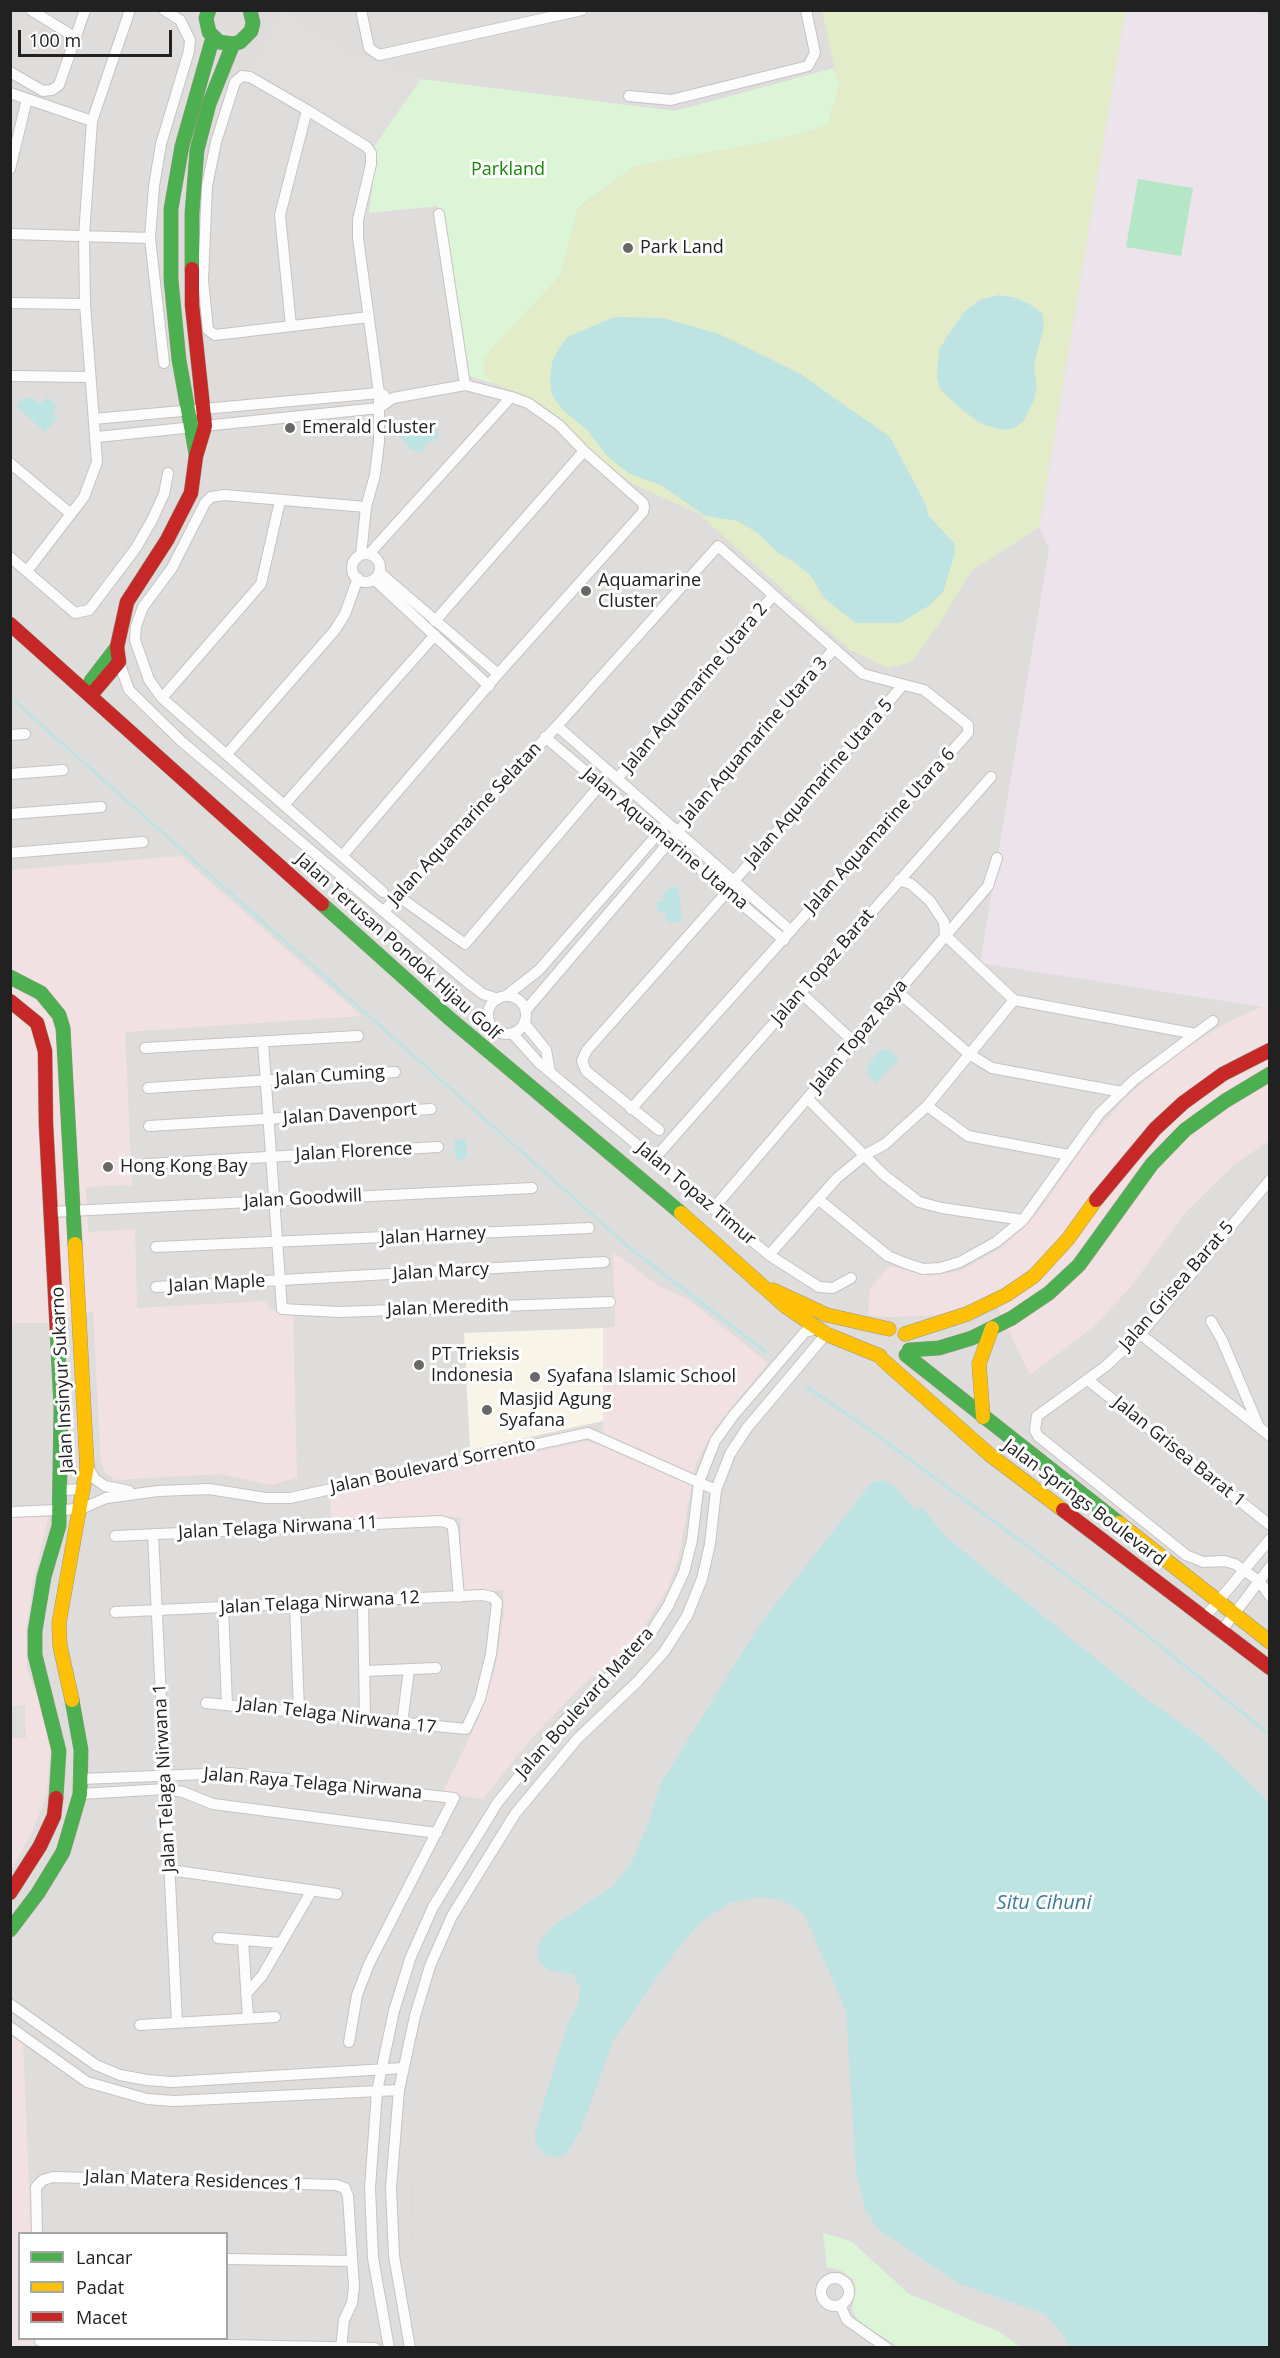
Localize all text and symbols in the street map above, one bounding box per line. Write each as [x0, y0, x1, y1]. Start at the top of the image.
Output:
scale bar [21, 18, 176, 56]
text: 100 m [29, 28, 81, 52]
park label: Parkland [471, 159, 545, 181]
place label: Park Land [640, 237, 724, 259]
marker: Park Land [621, 241, 635, 255]
place label: Emerald Cluster [302, 417, 436, 439]
marker: Emerald Cluster [283, 421, 297, 435]
place label: Aquamarine Cluster [598, 570, 701, 612]
marker: Aquamarine Cluster [579, 584, 593, 598]
street label: Jalan Aquamarine Utara 2 [618, 599, 772, 777]
street label: Jalan Aquamarine Utara 3 [675, 653, 833, 829]
street label: Jalan Aquamarine Utara 5 [740, 695, 898, 871]
street label: Jalan Aquamarine Selatan [384, 738, 546, 910]
street label: Jalan Aquamarine Utara 6 [800, 744, 960, 918]
street label: Jalan Aquamarine Utama [578, 764, 752, 914]
street label: Jalan Terusan Pondok Hijau Golf [291, 849, 505, 1045]
street label: Jalan Topaz Barat [767, 905, 879, 1029]
street label: Jalan Topaz Raya [806, 975, 912, 1097]
street label: Jalan Cuming [275, 1061, 385, 1091]
street label: Jalan Davenport [282, 1099, 418, 1129]
street label: Jalan Florence [295, 1138, 413, 1166]
street label: Jalan Topaz Timur [632, 1138, 760, 1250]
place label: Hong Kong Bay [120, 1156, 248, 1178]
marker: Hong Kong Bay [101, 1160, 115, 1174]
street label: Jalan Goodwill [243, 1185, 363, 1213]
street label: Jalan Grisea Barat 5 [1115, 1217, 1239, 1355]
street label: Jalan Harney [380, 1222, 486, 1250]
street label: Jalan Marcy [392, 1259, 490, 1285]
street label: Jalan Maple [168, 1271, 266, 1297]
street label: Jalan Insinyur Sukarno [47, 1286, 79, 1474]
street label: Jalan Meredith [387, 1295, 509, 1321]
place label: PT Trieksis Indonesia [431, 1344, 519, 1386]
marker: PT Trieksis Indonesia [412, 1358, 426, 1372]
place label: Syafana Islamic School [547, 1366, 736, 1388]
marker: Syafana Islamic School [528, 1370, 542, 1384]
place label: Masjid Agung Syafana [499, 1389, 612, 1432]
street label: Jalan Grisea Barat 1 [1109, 1392, 1249, 1512]
marker: Masjid Agung Syafana [480, 1403, 494, 1417]
street label: Jalan Boulevard Sorrento [328, 1434, 538, 1498]
street label: Jalan Springs Boulevard [999, 1435, 1169, 1571]
street label: Jalan Telaga Nirwana 11 [178, 1512, 378, 1544]
street label: Jalan Telaga Nirwana 12 [220, 1587, 420, 1619]
street label: Jalan Boulevard Matera [512, 1623, 658, 1783]
street label: Jalan Telaga Nirwana 1 [149, 1683, 181, 1873]
street label: Jalan Telaga Nirwana 17 [237, 1693, 437, 1739]
street label: Jalan Raya Telaga Nirwana [203, 1764, 423, 1804]
water label: Situ Cihuni [997, 1891, 1091, 1915]
street label: Jalan Matera Residences 1 [84, 2166, 304, 2196]
legend [18, 2232, 228, 2340]
text: Lancar [76, 2245, 132, 2269]
text: Padat [76, 2275, 124, 2299]
text: Macet [76, 2305, 127, 2329]

